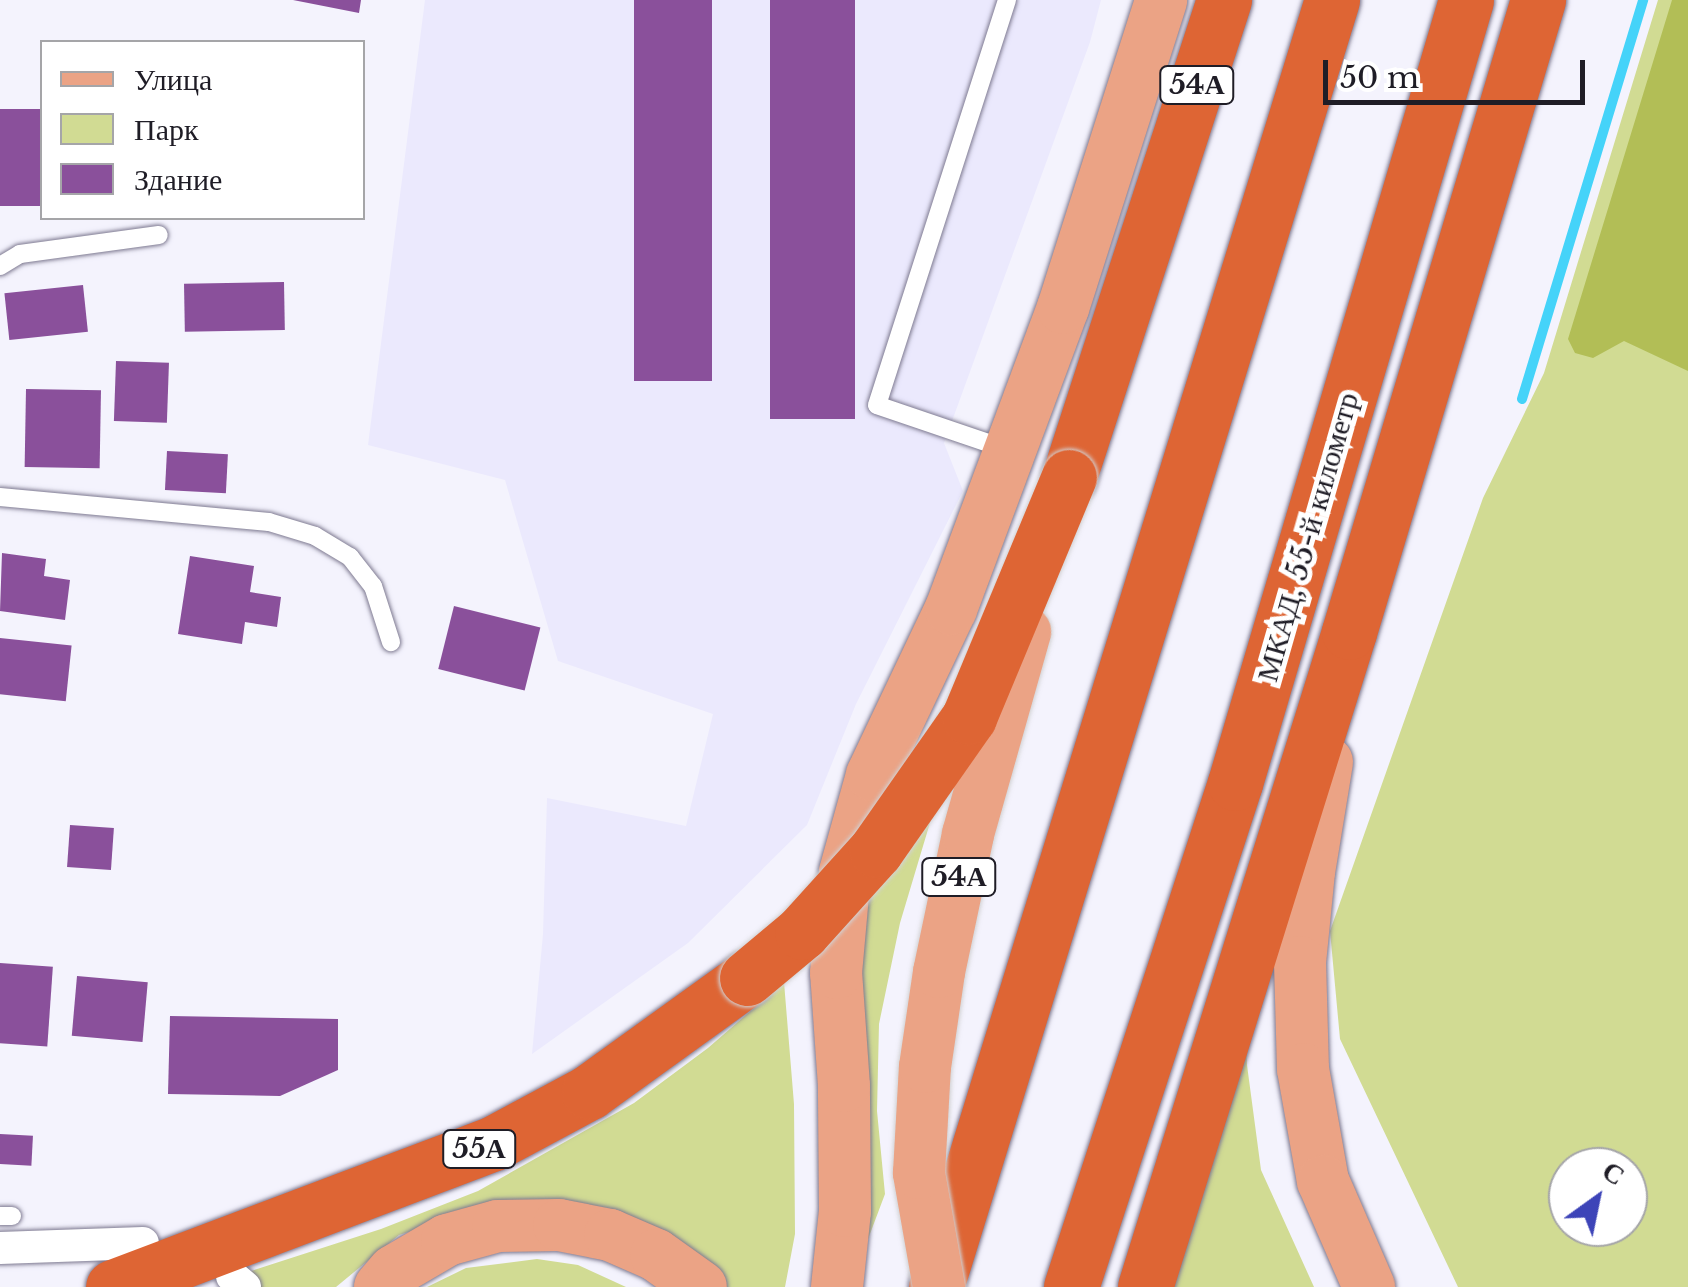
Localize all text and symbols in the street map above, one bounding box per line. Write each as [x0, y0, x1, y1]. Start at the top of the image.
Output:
legend [40, 40, 365, 220]
scale bar [1328, 40, 1590, 102]
text: 50 m [1340, 59, 1419, 96]
text: Улица [134, 61, 212, 98]
road number: 54А [1157, 62, 1237, 108]
text: Парк [134, 111, 199, 148]
text: Здание [134, 161, 222, 198]
street label: МКАД, 55-й километр [1249, 388, 1367, 686]
road number: 54А [919, 854, 999, 900]
road number: 55А [442, 1126, 516, 1172]
north arrow [1548, 1147, 1648, 1247]
text: С [1595, 1153, 1632, 1193]

